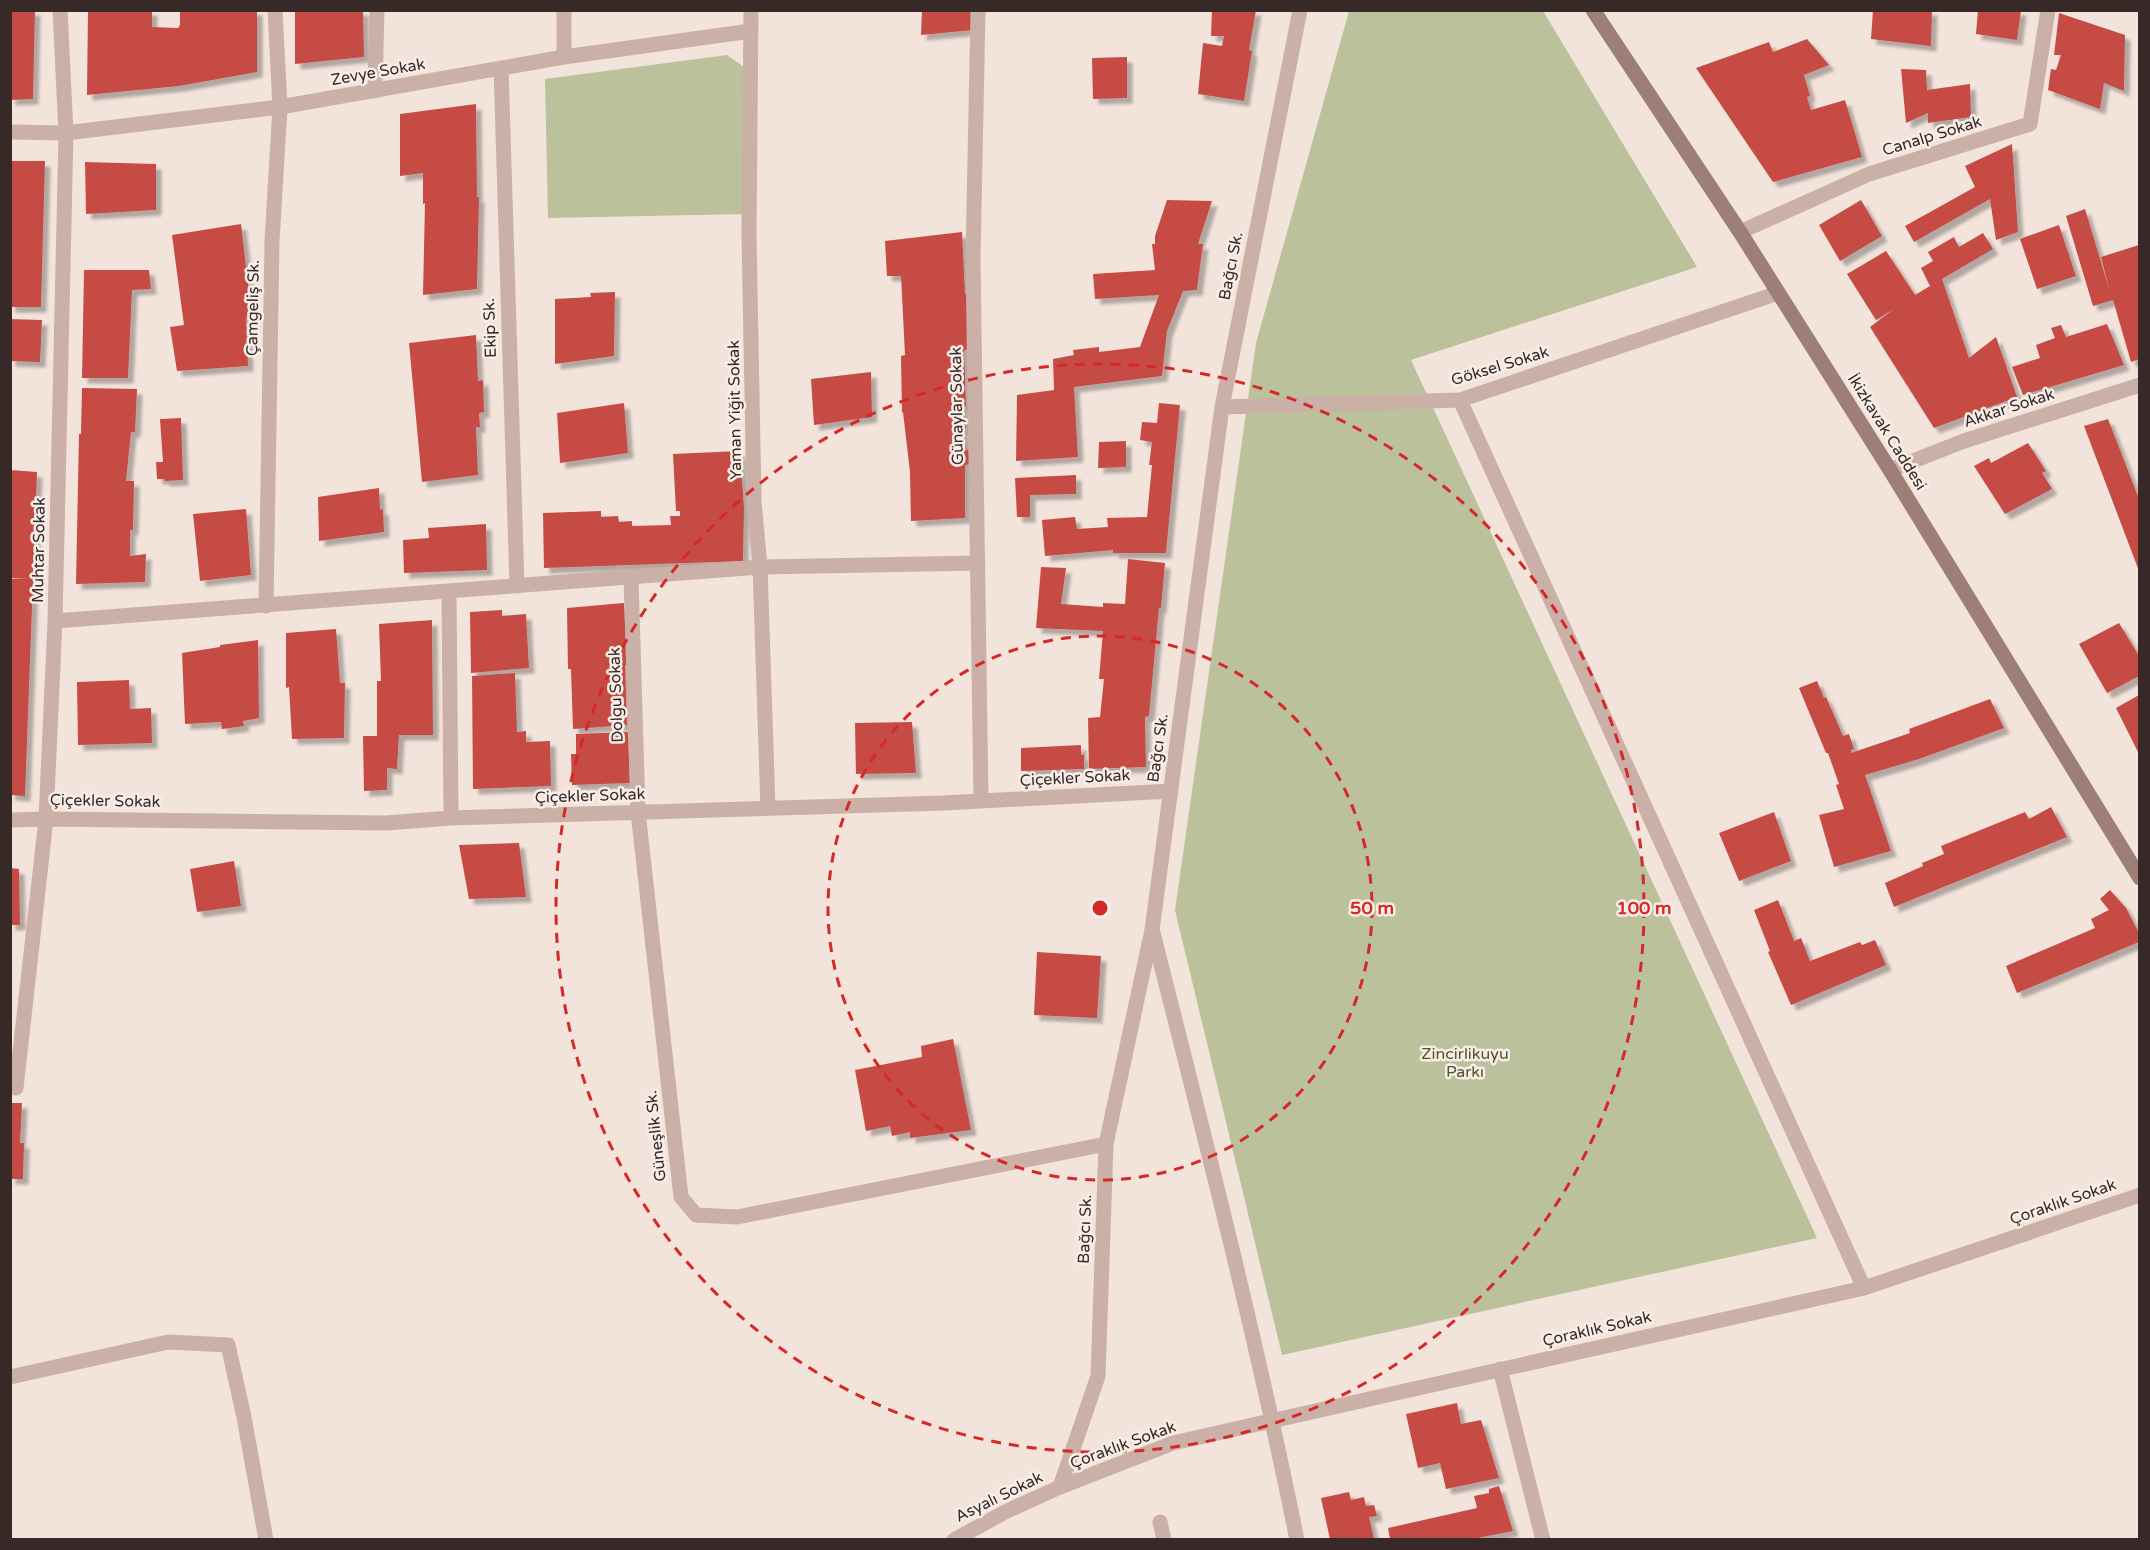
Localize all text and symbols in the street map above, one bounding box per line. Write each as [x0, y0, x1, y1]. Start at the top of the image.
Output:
street label: Zevye Sokak [329, 54, 427, 90]
street label: Canalp Sokak [1880, 111, 1984, 161]
street label: Bağcı Sk. [1215, 230, 1247, 302]
street label: Çamgeliş Sk. [242, 260, 264, 356]
street label: Ekip Sk. [479, 298, 501, 358]
street label: Yaman Yiğit Sokak [724, 340, 746, 480]
street label: Göksel Sokak [1449, 342, 1552, 390]
street label: Günaylar Sokak [946, 346, 968, 465]
street label: İkizkavak Caddesi [1843, 370, 1931, 494]
street label: Akkar Sokak [1961, 384, 2057, 432]
street label: Muhtar Sokak [28, 497, 50, 603]
street label: Dolgu Sokak [604, 647, 628, 743]
street label: Bağcı Sk. [1143, 712, 1173, 784]
street label: Çiçekler Sokak [1019, 765, 1131, 791]
street label: Çiçekler Sokak [534, 784, 646, 808]
street label: Çiçekler Sokak [50, 790, 161, 812]
text: 50 m [1350, 897, 1394, 919]
text: 100 m [1616, 897, 1672, 919]
centre of rings [1090, 898, 1110, 918]
park label: Zincirlikuyu Parkı [1421, 1044, 1509, 1082]
street label: Güneşlik Sk. [641, 1089, 671, 1183]
street label: Çoraklık Sokak [2007, 1174, 2119, 1230]
street label: Bağcı Sk. [1074, 1194, 1096, 1264]
street label: Çoraklık Sokak [1541, 1307, 1654, 1351]
street label: Çoraklık Sokak [1067, 1417, 1179, 1473]
street label: Asyalı Sokak [952, 1467, 1046, 1527]

